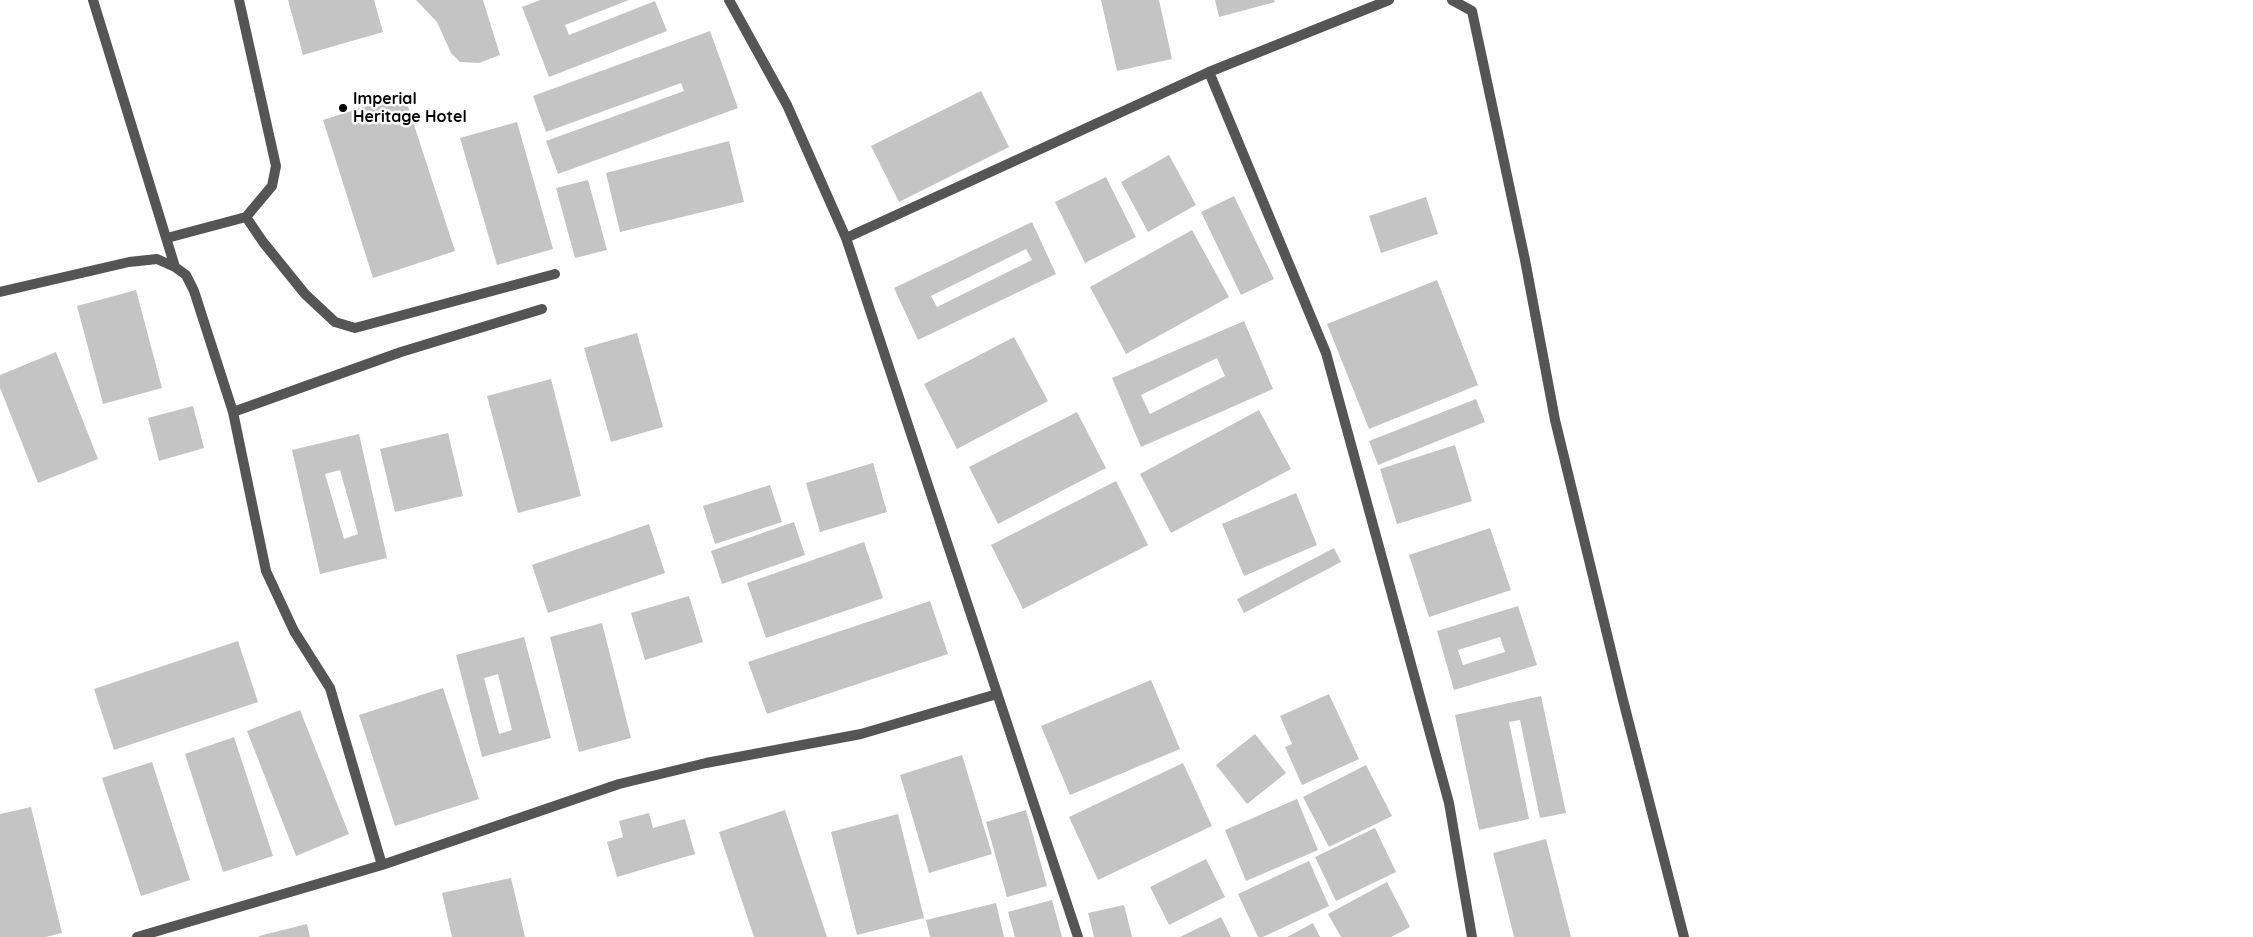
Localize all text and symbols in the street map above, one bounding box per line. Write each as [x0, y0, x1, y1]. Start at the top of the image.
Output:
place label: Imperial Heritage Hotel [353, 89, 467, 127]
marker: Imperial Heritage Hotel [337, 102, 349, 114]

